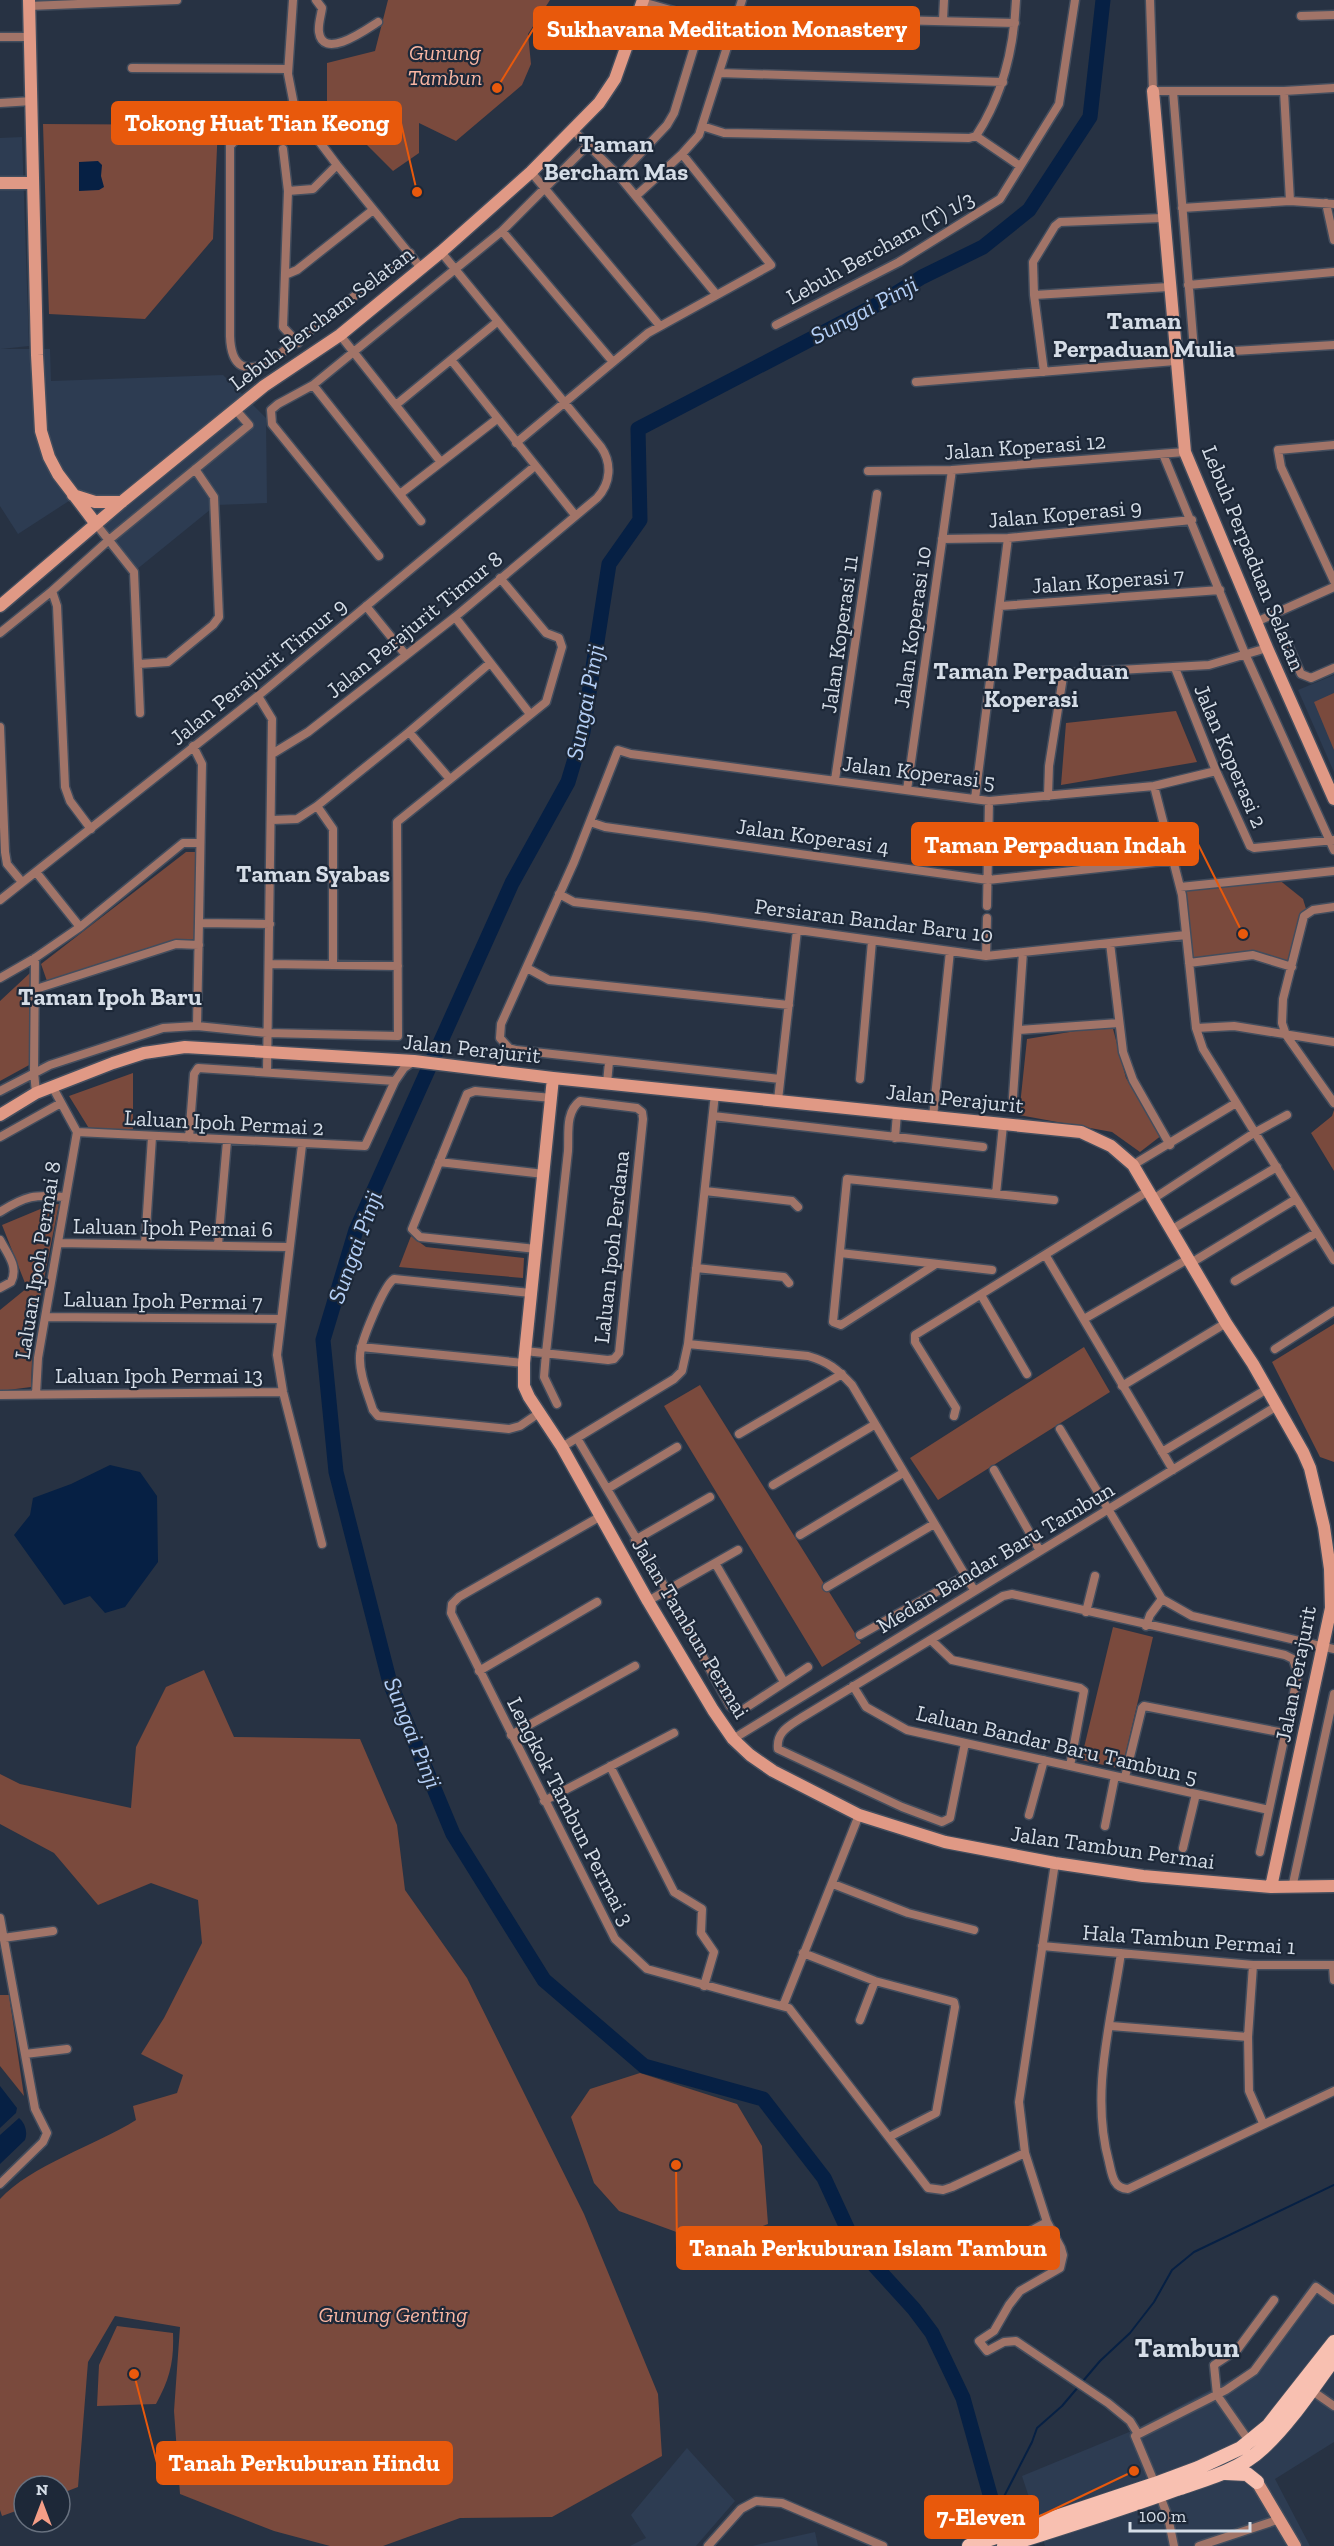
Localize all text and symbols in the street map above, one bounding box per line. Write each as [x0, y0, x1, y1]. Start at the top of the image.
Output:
callout: Sukhavana Meditation Monastery [534, 7, 919, 49]
text: Sukhavana Meditation Monastery [547, 14, 908, 43]
park label: Gunung Tambun [408, 39, 482, 91]
callout: Tokong Huat Tian Keong [112, 102, 401, 144]
text: Tokong Huat Tian Keong [125, 108, 390, 137]
district label: Taman Bercham Mas [544, 129, 688, 186]
street label: Lebuh Bercham (T) 1/3 [782, 185, 979, 310]
street label: Lebuh Bercham Selatan [224, 240, 419, 396]
water label: Sungai Pinji [805, 269, 922, 350]
district label: Taman Perpaduan Mulia [1053, 306, 1235, 363]
street label: Jalan Koperasi 12 [943, 427, 1107, 466]
street label: Lebuh Perpaduan Selatan [1196, 442, 1311, 675]
street label: Jalan Koperasi 9 [987, 493, 1143, 534]
street label: Jalan Koperasi 10 [888, 544, 937, 710]
street label: Jalan Perajurit Timur 8 [321, 545, 508, 704]
street label: Jalan Koperasi 11 [815, 553, 864, 715]
street label: Jalan Koperasi 7 [1031, 562, 1186, 599]
street label: Jalan Perajurit Timur 9 [165, 592, 352, 751]
water label: Sungai Pinji [559, 641, 610, 762]
district label: Taman Perpaduan Koperasi [933, 656, 1129, 713]
street label: Jalan Koperasi 2 [1188, 680, 1273, 832]
street label: Jalan Koperasi 5 [841, 750, 997, 795]
street label: Jalan Koperasi 4 [735, 812, 891, 861]
callout: Taman Perpaduan Indah [912, 823, 1198, 865]
text: Taman Perpaduan Indah [924, 830, 1186, 859]
district label: Taman Syabas [236, 859, 390, 888]
street label: Persiaran Bandar Baru 10 [753, 892, 995, 949]
district label: Taman Ipoh Baru [18, 982, 202, 1011]
street label: Jalan Perajurit [402, 1028, 543, 1069]
street label: Jalan Perajurit [885, 1078, 1026, 1119]
street label: Laluan Ipoh Permai 2 [123, 1104, 325, 1141]
street label: Laluan Ipoh Perdana [588, 1149, 635, 1345]
street label: Laluan Ipoh Permai 8 [8, 1159, 67, 1361]
water label: Sungai Pinji [321, 1187, 388, 1307]
street label: Laluan Ipoh Permai 6 [73, 1212, 273, 1243]
street label: Laluan Ipoh Permai 7 [63, 1285, 263, 1316]
street label: Laluan Ipoh Permai 13 [55, 1362, 263, 1389]
street label: Medan Bandar Baru Tambun [872, 1476, 1119, 1639]
street label: Jalan Tambun Permai [626, 1533, 755, 1723]
street label: Jalan Perajurit [1269, 1603, 1322, 1744]
water label: Sungai Pinji [378, 1673, 449, 1793]
street label: Lengkok Tambun Permai 3 [501, 1692, 640, 1930]
street label: Laluan Bandar Baru Tambun 5 [914, 1699, 1200, 1790]
street label: Jalan Tambun Permai [1009, 1820, 1217, 1875]
street label: Hala Tambun Permai 1 [1082, 1919, 1297, 1960]
callout: Tanah Perkuburan Islam Tambun [677, 2227, 1059, 2269]
text: Tanah Perkuburan Islam Tambun [689, 2233, 1047, 2262]
park label: Gunung Genting [319, 2301, 468, 2328]
district label: Tambun [1135, 2331, 1240, 2364]
callout: Tanah Perkuburan Hindu [157, 2442, 452, 2484]
text: Tanah Perkuburan Hindu [168, 2448, 440, 2477]
north arrow [12, 2474, 72, 2534]
text: N [36, 2480, 48, 2499]
scale bar [1130, 2495, 1250, 2533]
callout: 7-Eleven [925, 2496, 1038, 2538]
text: 7-Eleven [936, 2502, 1026, 2531]
text: 100 m [1139, 2505, 1187, 2527]

